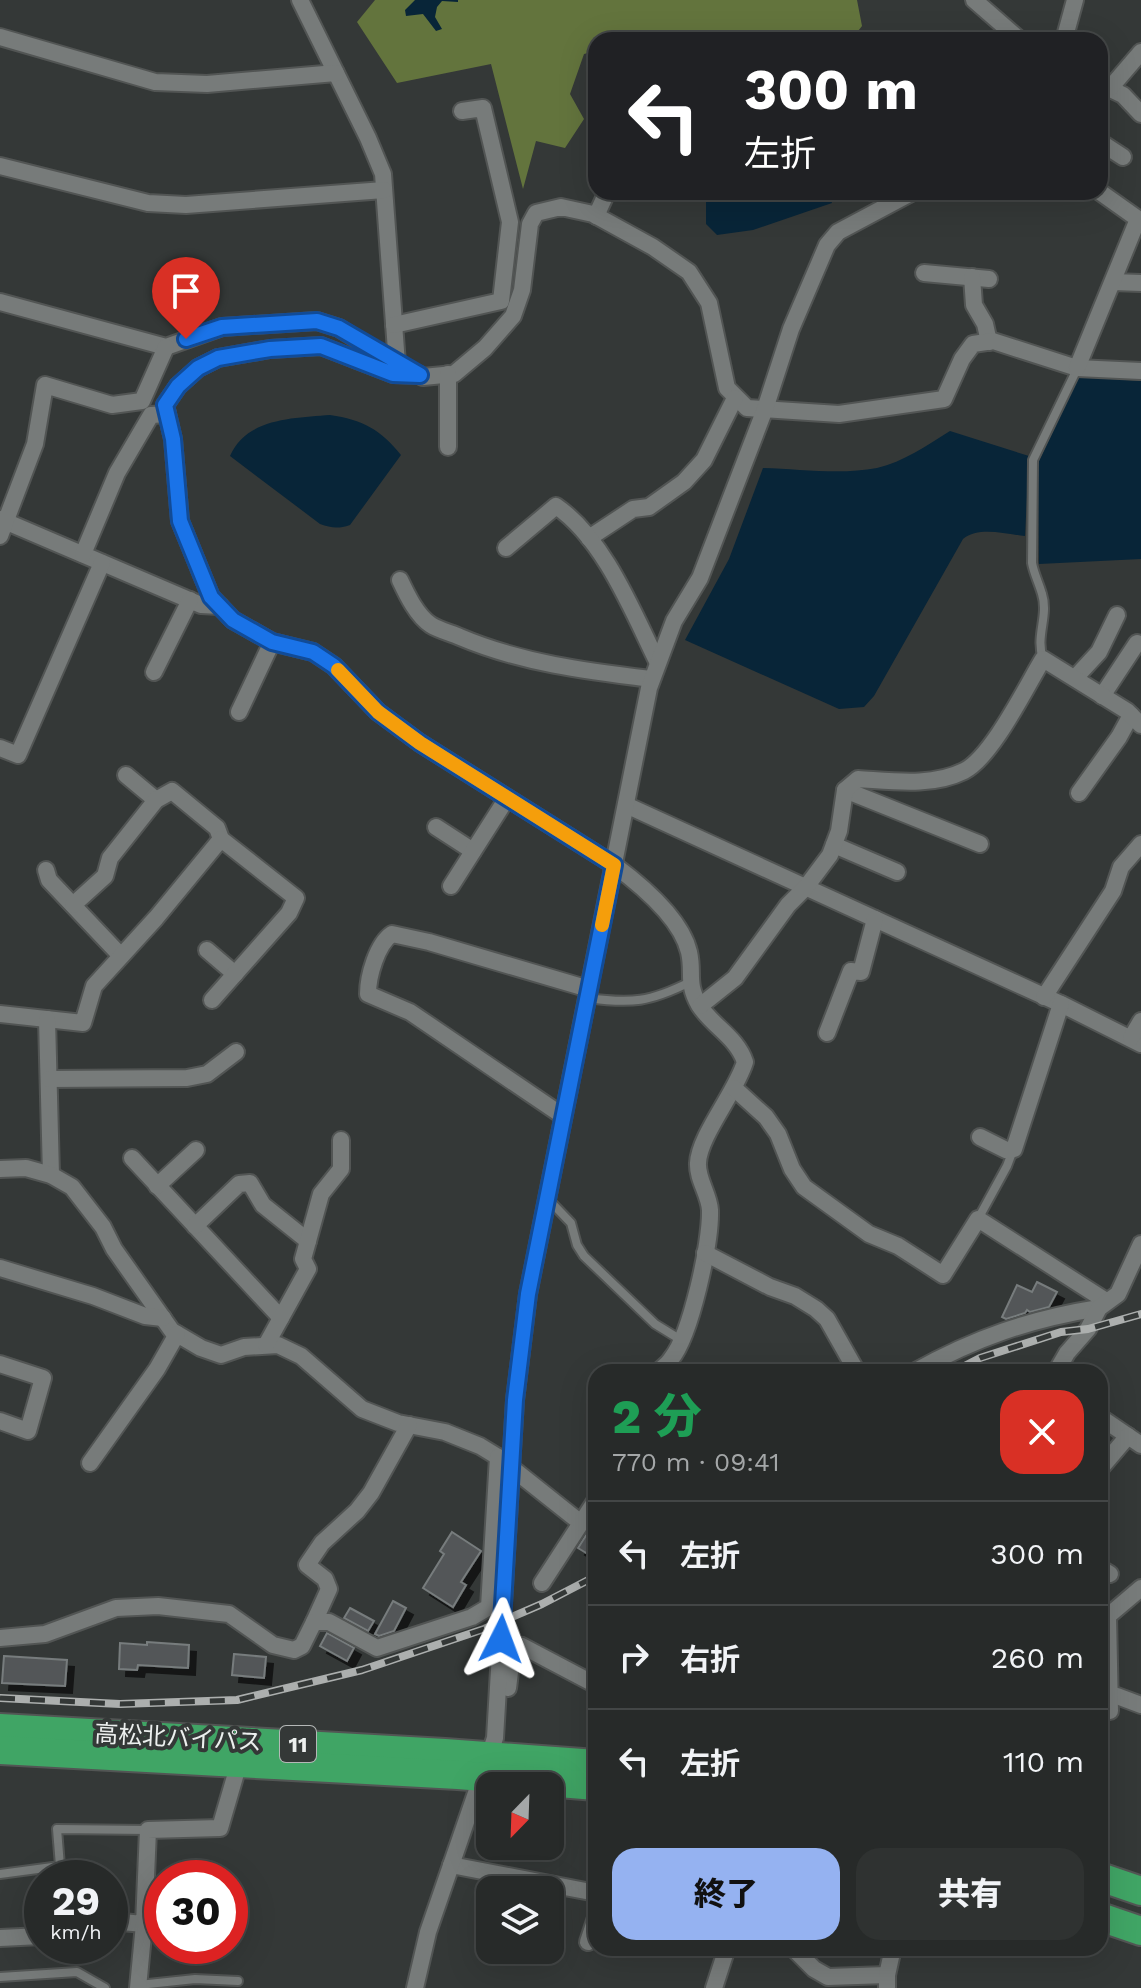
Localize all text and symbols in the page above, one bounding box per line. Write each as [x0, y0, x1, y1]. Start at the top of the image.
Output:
text: 300 m [744, 57, 918, 123]
icon: left [612, 64, 716, 168]
text: 左折 [744, 133, 816, 175]
pin [152, 257, 220, 339]
icon: arrive [164, 269, 208, 313]
text: 2 分 [612, 1388, 702, 1445]
button: close [1000, 1390, 1084, 1474]
text: 770 m · 09:41 [612, 1447, 780, 1477]
icon: left [612, 1531, 656, 1575]
text: 300 m [990, 1536, 1084, 1571]
text: 左折 [680, 1538, 740, 1573]
position arrow [459, 1597, 543, 1681]
icon: right [612, 1635, 656, 1679]
text: 260 m [991, 1640, 1084, 1675]
text: 右折 [680, 1642, 740, 1677]
street label: 高松北バイパス [94, 1720, 262, 1756]
road number: 11 [280, 1726, 316, 1762]
icon: left [612, 1739, 656, 1783]
text: 110 m [1003, 1744, 1084, 1779]
text: 左折 [680, 1746, 740, 1781]
north arrow [476, 1772, 564, 1860]
map controls [476, 1772, 564, 1964]
button: 終了 [612, 1848, 840, 1940]
button: 共有 [856, 1848, 1084, 1940]
speed limit sign: 30 [144, 1860, 248, 1964]
button: layers [476, 1876, 564, 1964]
text: 29 [52, 1878, 100, 1925]
text: km/h [50, 1920, 102, 1944]

